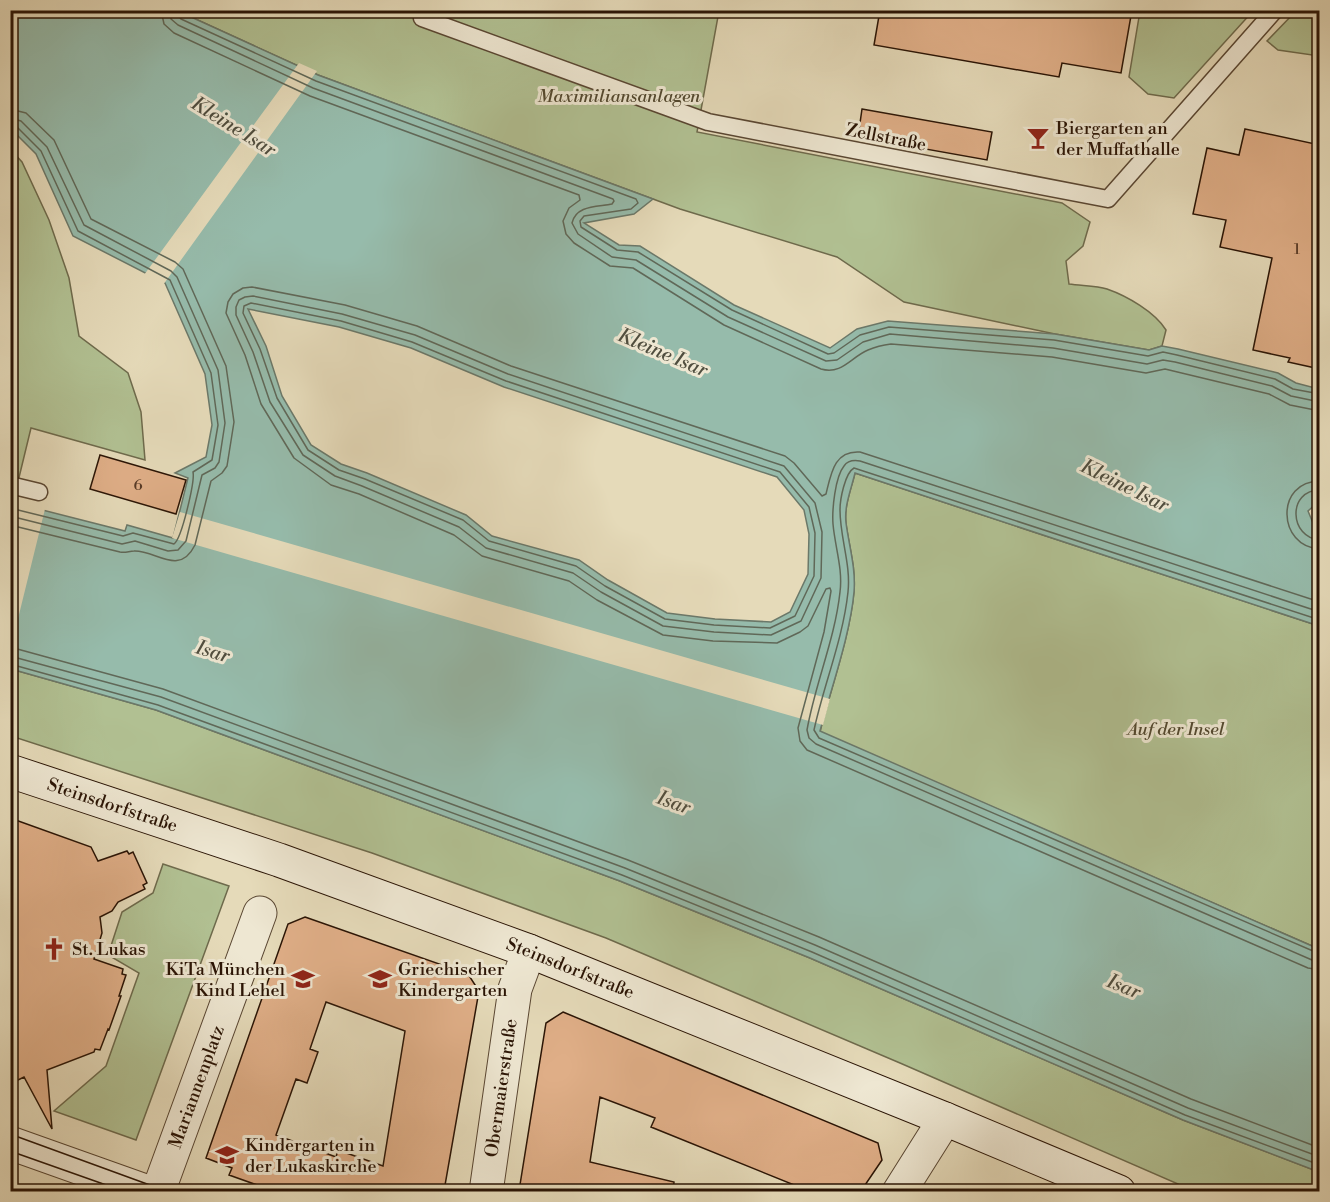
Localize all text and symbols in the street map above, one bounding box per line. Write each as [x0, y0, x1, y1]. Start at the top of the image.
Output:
park label: Maximiliansanlagen [538, 85, 701, 108]
water label: Kleine Isar [186, 91, 281, 163]
place label: Biergarten an der Muffathalle [1055, 117, 1180, 161]
street label: Zellstraße [844, 118, 928, 157]
bar icon: Biergarten an der Muffathalle [1025, 125, 1051, 151]
house number: 1 [1294, 240, 1301, 259]
water label: Kleine Isar [614, 323, 712, 384]
water label: Kleine Isar [1076, 454, 1173, 519]
house number: 6 [133, 476, 143, 495]
water label: Isar [192, 635, 233, 670]
park label: Auf der Insel [1125, 718, 1225, 741]
street label: Steinsdorfstraße [44, 773, 181, 838]
water label: Isar [652, 785, 694, 821]
street label: Steinsdorfstraße [503, 933, 638, 1004]
church icon: St. Lukas [41, 936, 67, 962]
place label: St. Lukas [72, 938, 146, 961]
place label: KiTa München Kind Lehel [165, 958, 286, 1002]
place label: Griechischer Kindergarten [398, 958, 508, 1002]
school or university icon: KiTa München Kind Lehel [290, 966, 316, 992]
school or university icon: Griechischer Kindergarten [367, 966, 393, 992]
water label: Isar [1102, 969, 1144, 1006]
street label: Obermaierstraße [480, 1017, 523, 1159]
street label: Mariannenplatz [164, 1022, 230, 1152]
place label: Kindergarten in der Lukaskirche [245, 1134, 377, 1178]
school or university icon: Kindergarten in der Lukaskirche [214, 1142, 240, 1168]

